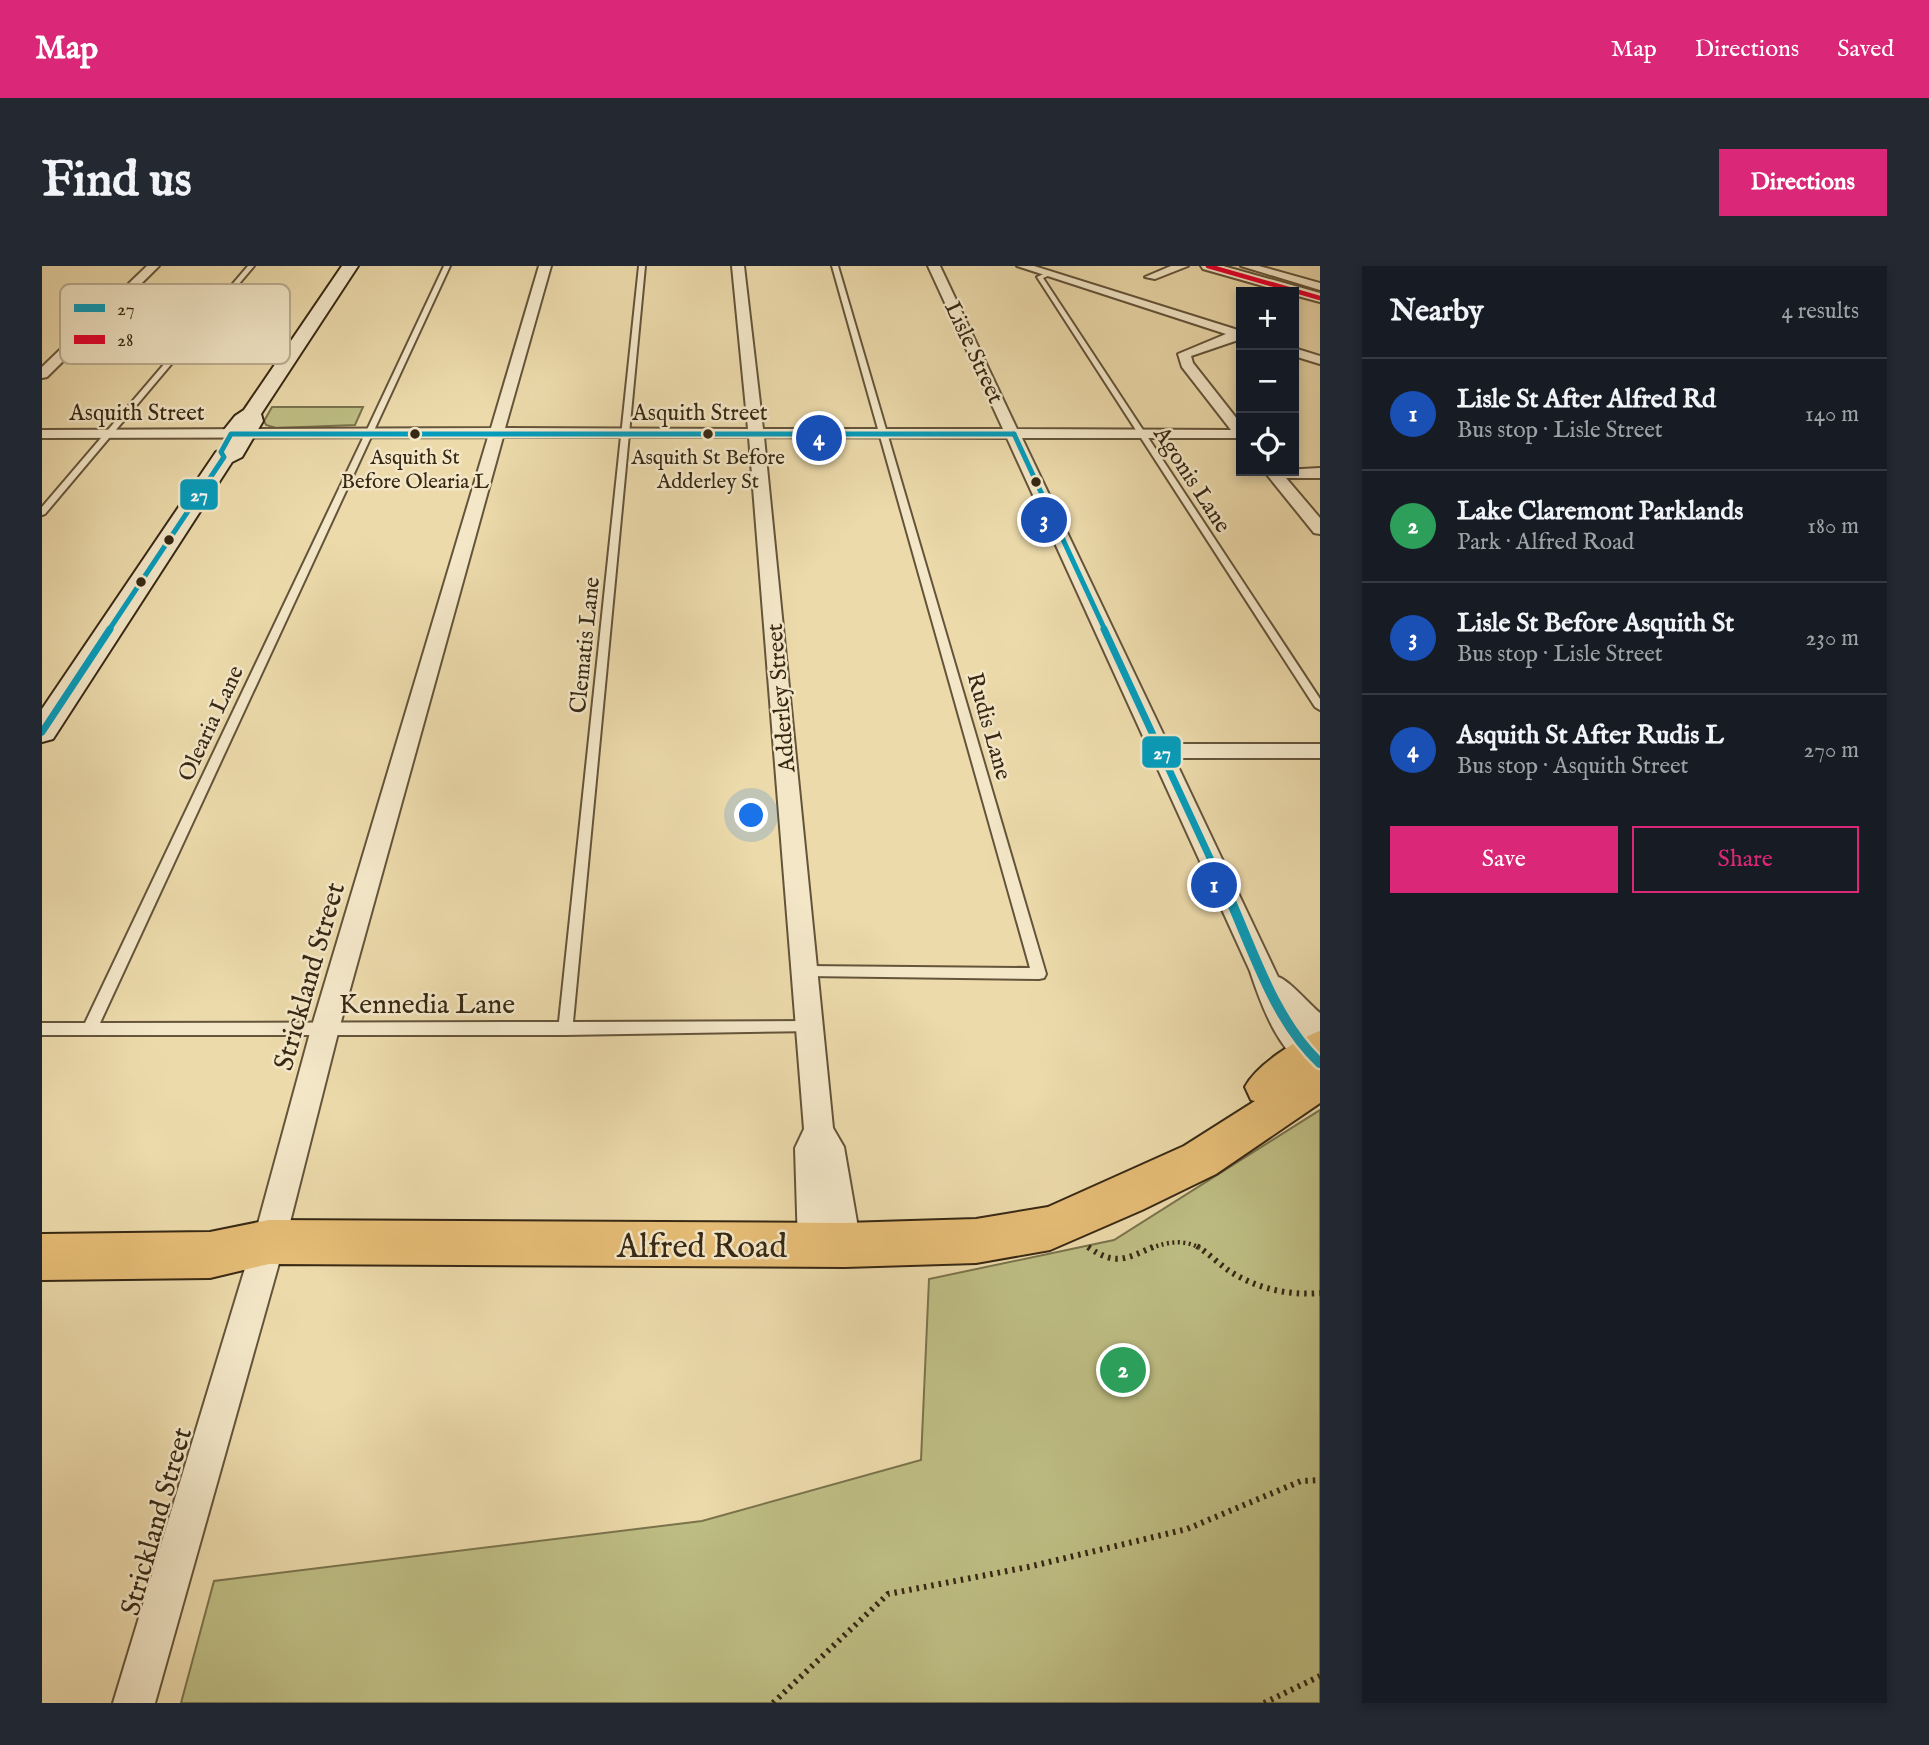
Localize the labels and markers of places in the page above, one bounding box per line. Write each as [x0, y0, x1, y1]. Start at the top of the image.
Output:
pin: 4 [796, 412, 842, 464]
marker: Asquith St Before Olearia L [408, 427, 422, 441]
marker: Asquith St Before Adderley St [701, 427, 715, 441]
place label: Asquith St Before Olearia L [341, 445, 489, 496]
place label: Asquith St Before Adderley St [630, 445, 785, 496]
unlabelled marker [1029, 475, 1043, 489]
pin: 3 [1021, 494, 1067, 546]
unlabelled marker [162, 533, 176, 547]
unlabelled marker [134, 575, 148, 589]
pin: 1 [1191, 859, 1237, 911]
pin: 2 [1100, 1344, 1146, 1396]

